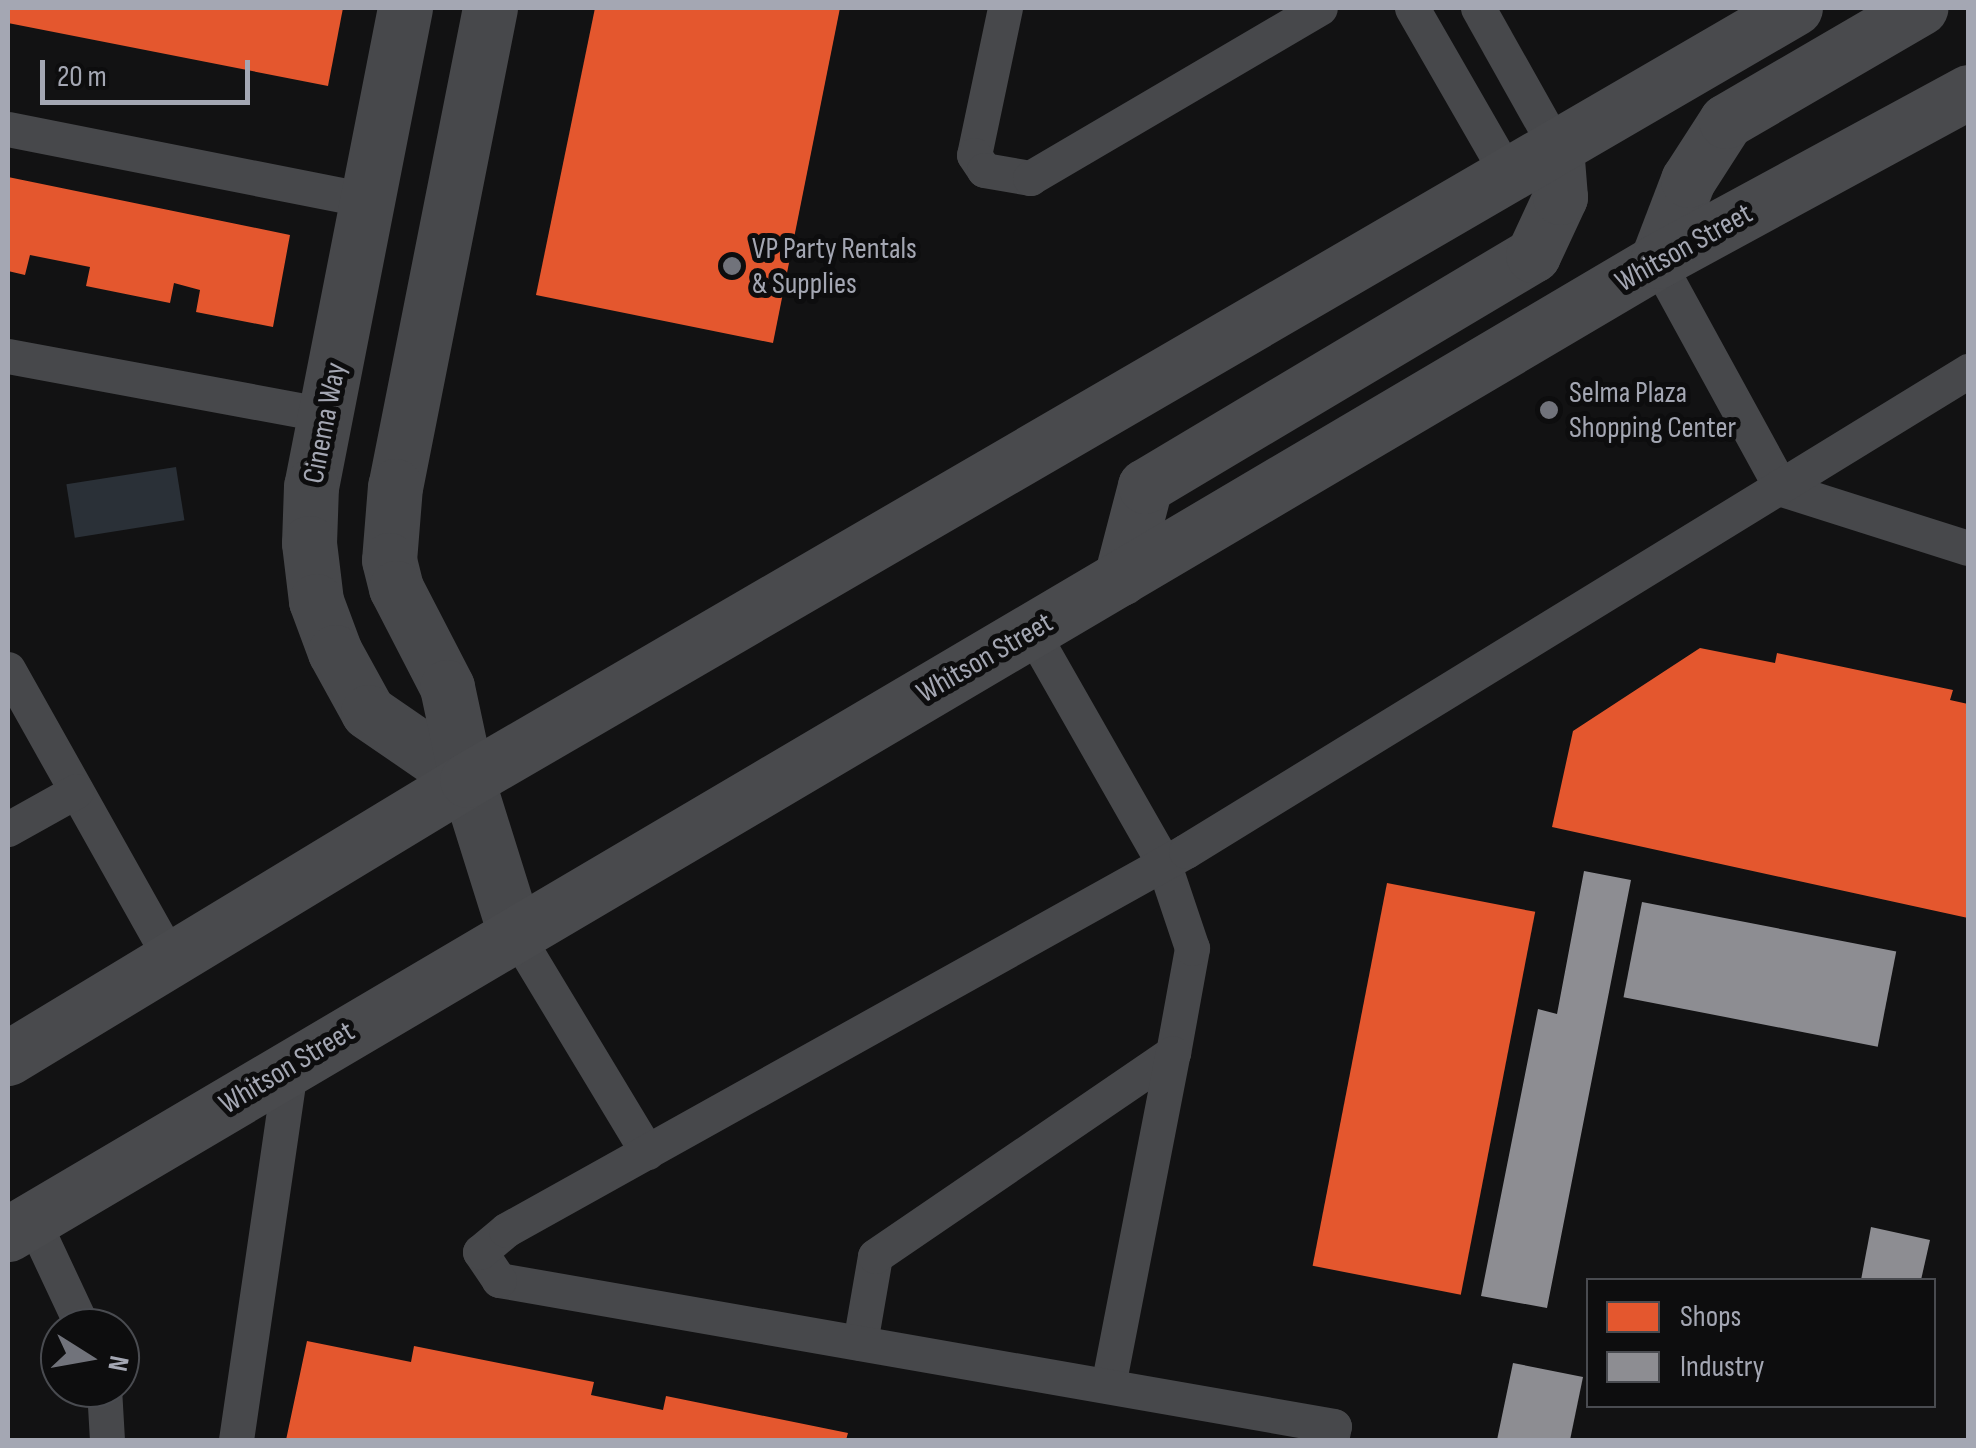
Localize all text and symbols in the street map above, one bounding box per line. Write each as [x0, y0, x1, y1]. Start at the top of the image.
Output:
scale bar [45, 40, 255, 102]
text: 20 m [57, 59, 107, 95]
street label: Whitson Street [1609, 196, 1759, 300]
place label: VP Party Rentals & Supplies [752, 231, 917, 302]
marker: VP Party Rentals & Supplies [721, 255, 743, 277]
street label: Cinema Way [296, 360, 354, 486]
place label: Selma Plaza Shopping Center [1569, 375, 1736, 446]
marker: Selma Plaza Shopping Center [1538, 399, 1560, 421]
street label: Whitson Street [911, 605, 1059, 711]
street label: Whitson Street [213, 1014, 361, 1122]
legend [1586, 1278, 1936, 1408]
text: Shops [1680, 1299, 1741, 1335]
north arrow [40, 1308, 140, 1408]
text: Industry [1680, 1349, 1764, 1385]
text: N [100, 1353, 136, 1374]

